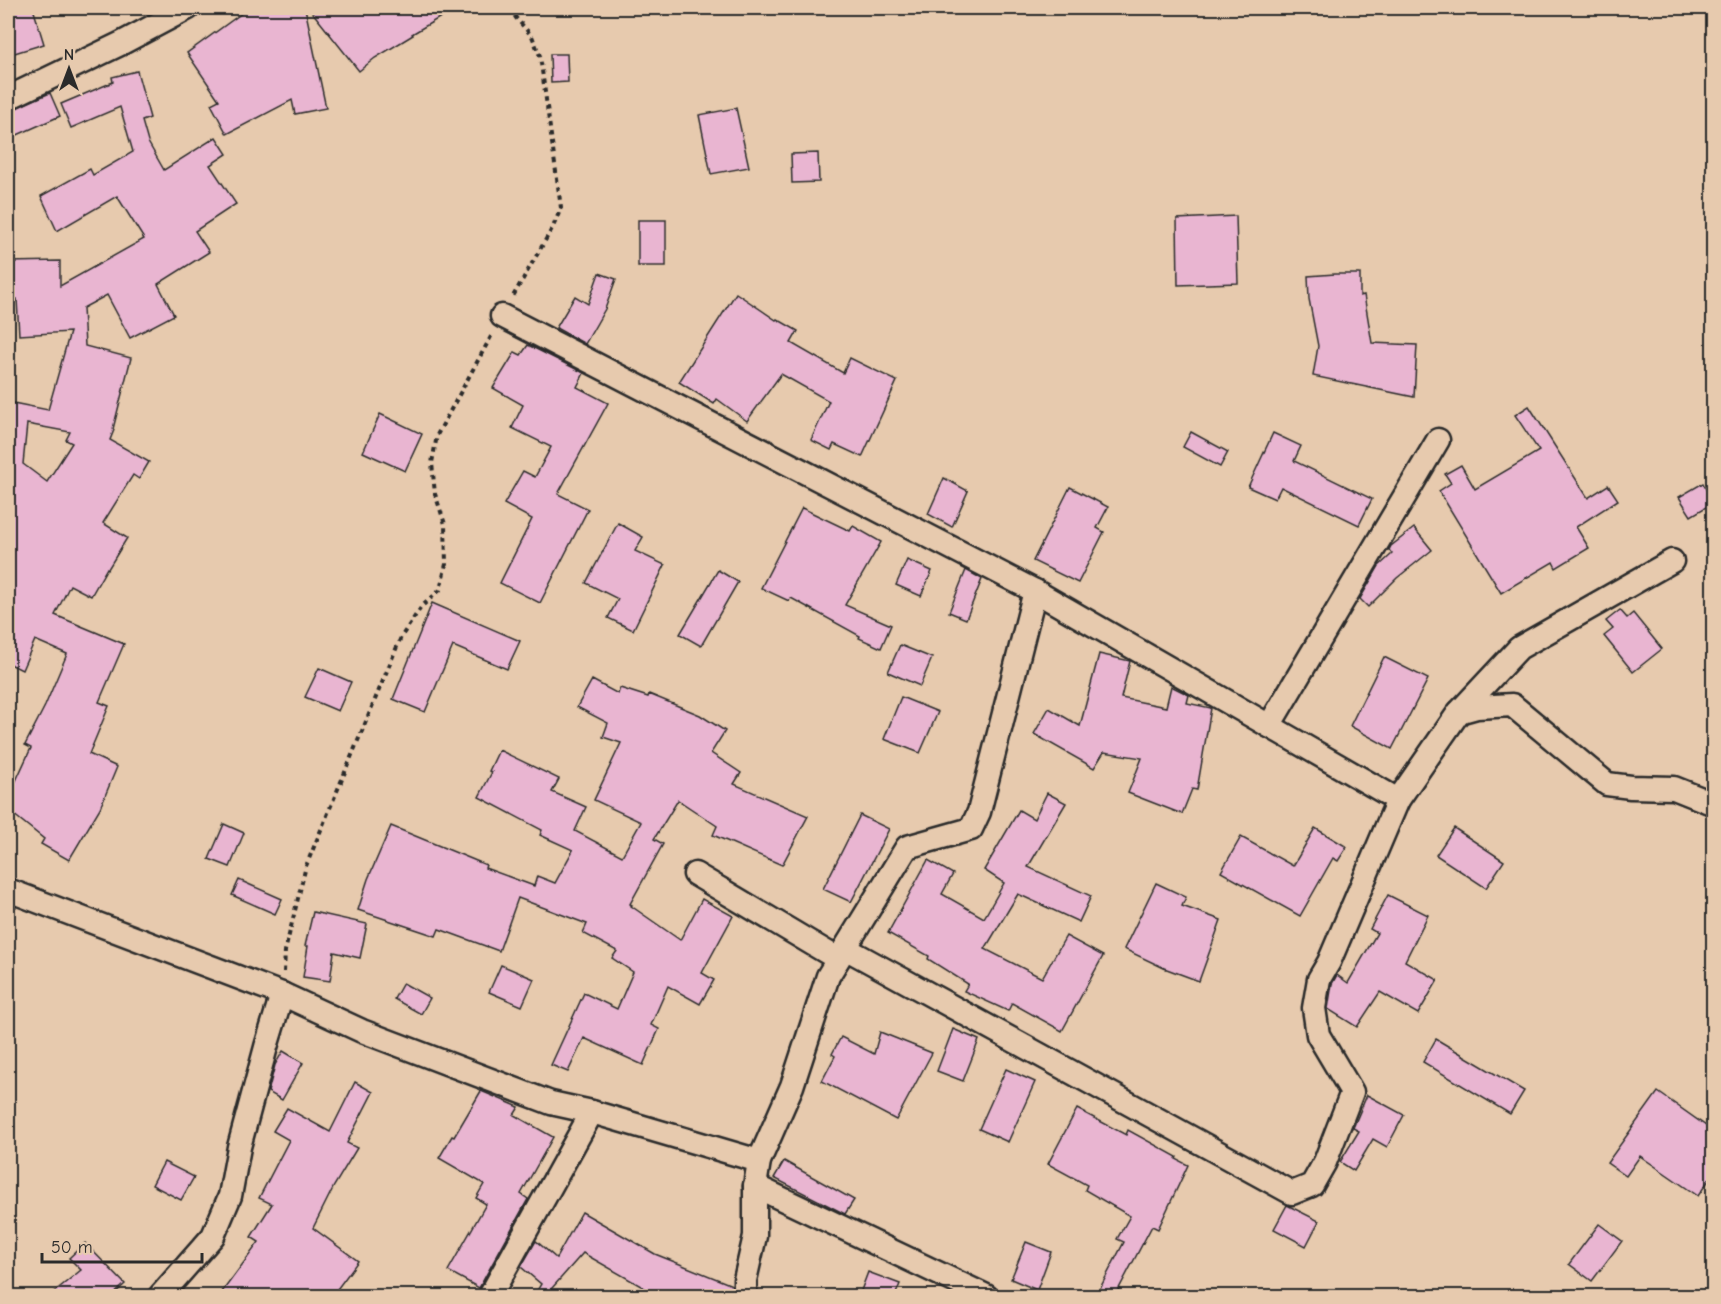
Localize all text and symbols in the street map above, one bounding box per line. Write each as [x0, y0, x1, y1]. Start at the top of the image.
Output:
north arrow [39, 39, 99, 99]
text: N [64, 46, 74, 64]
scale bar [42, 1226, 202, 1264]
text: 50 m [51, 1237, 93, 1258]

